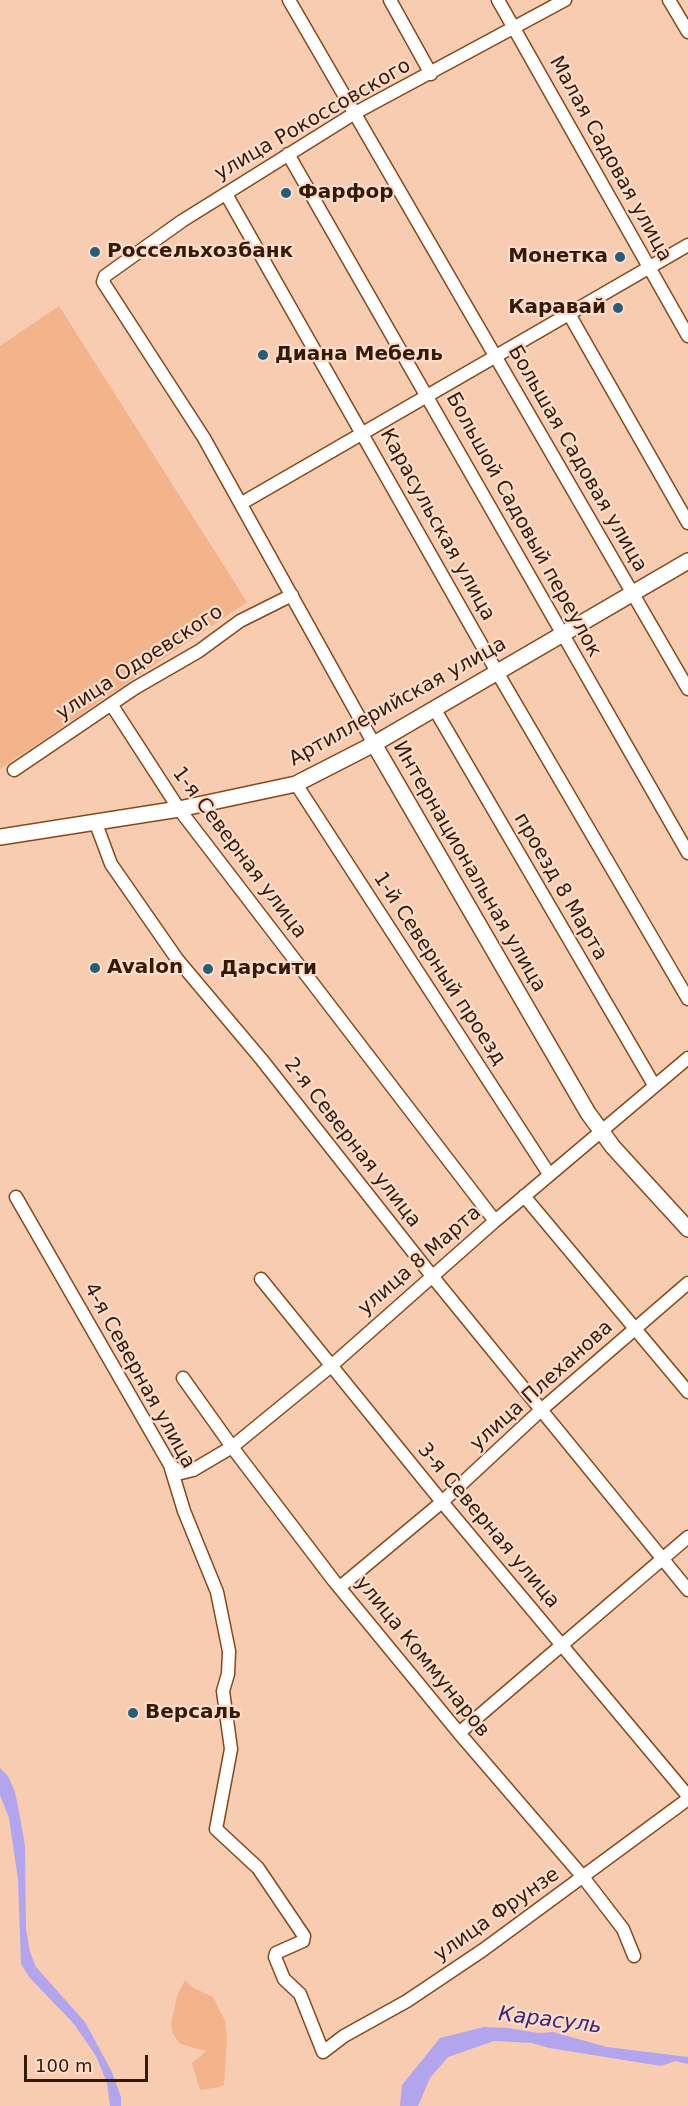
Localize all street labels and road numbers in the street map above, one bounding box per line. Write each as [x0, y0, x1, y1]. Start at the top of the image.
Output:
street label: Малая Садовая улица [543, 52, 677, 266]
street label: улица Рокоссовского [211, 54, 415, 186]
street label: Большая Садовая улица [502, 341, 652, 577]
street label: Большой Садовый переулок [440, 388, 606, 662]
street label: Карасульская улица [374, 425, 500, 625]
street label: улица Одоевского [52, 600, 228, 726]
street label: Артиллерийская улица [285, 632, 511, 772]
street label: Интернациональная улица [387, 737, 551, 997]
street label: 1-я Северная улица [167, 762, 311, 944]
street label: проезд 8 Марта [508, 809, 612, 965]
street label: 1-й Северный проезд [368, 868, 510, 1070]
street label: 2-я Северная улица [278, 1053, 426, 1233]
street label: улица 8 Марта [354, 1201, 486, 1321]
street label: 4-я Северная улица [78, 1279, 200, 1473]
street label: улица Плеханова [466, 1316, 618, 1456]
street label: 3-я Северная улица [412, 1438, 564, 1614]
street label: улица Коммунаров [350, 1572, 494, 1742]
street label: улица Фрунзе [430, 1863, 564, 1967]

